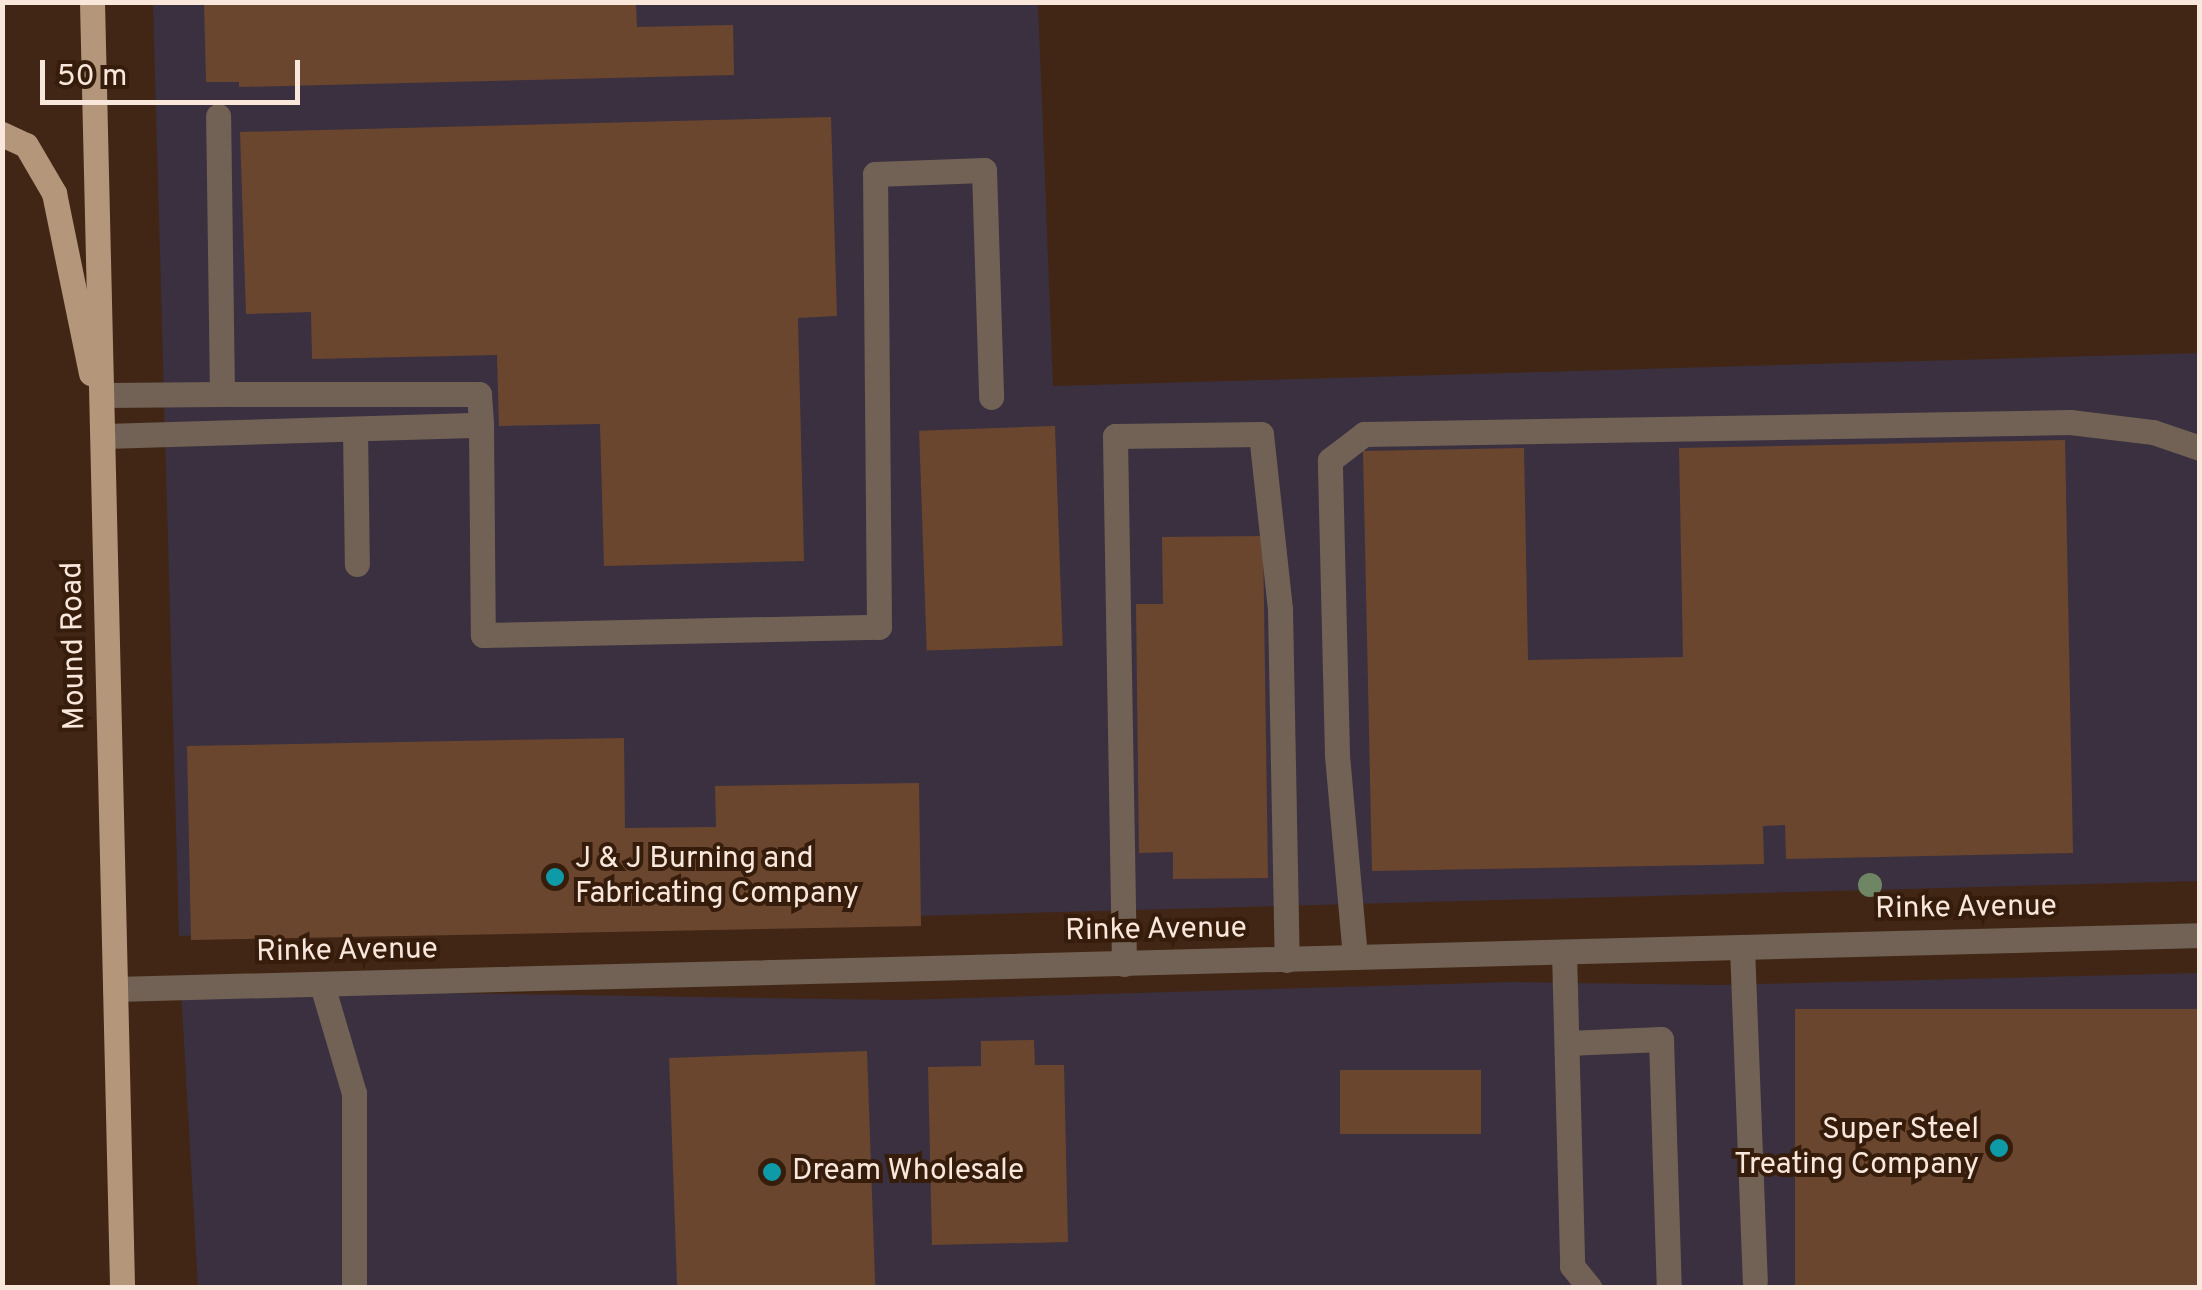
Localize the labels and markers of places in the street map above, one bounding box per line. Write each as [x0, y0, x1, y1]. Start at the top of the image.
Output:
place label: J & J Burning and Fabricating Company [575, 842, 859, 912]
marker: J & J Burning and Fabricating Company [544, 866, 566, 888]
place label: Super Steel Treating Company [1734, 1113, 1979, 1184]
marker: Super Steel Treating Company [1988, 1137, 2010, 1159]
place label: Dream Wholesale [792, 1154, 1025, 1190]
marker: Dream Wholesale [761, 1161, 783, 1183]

